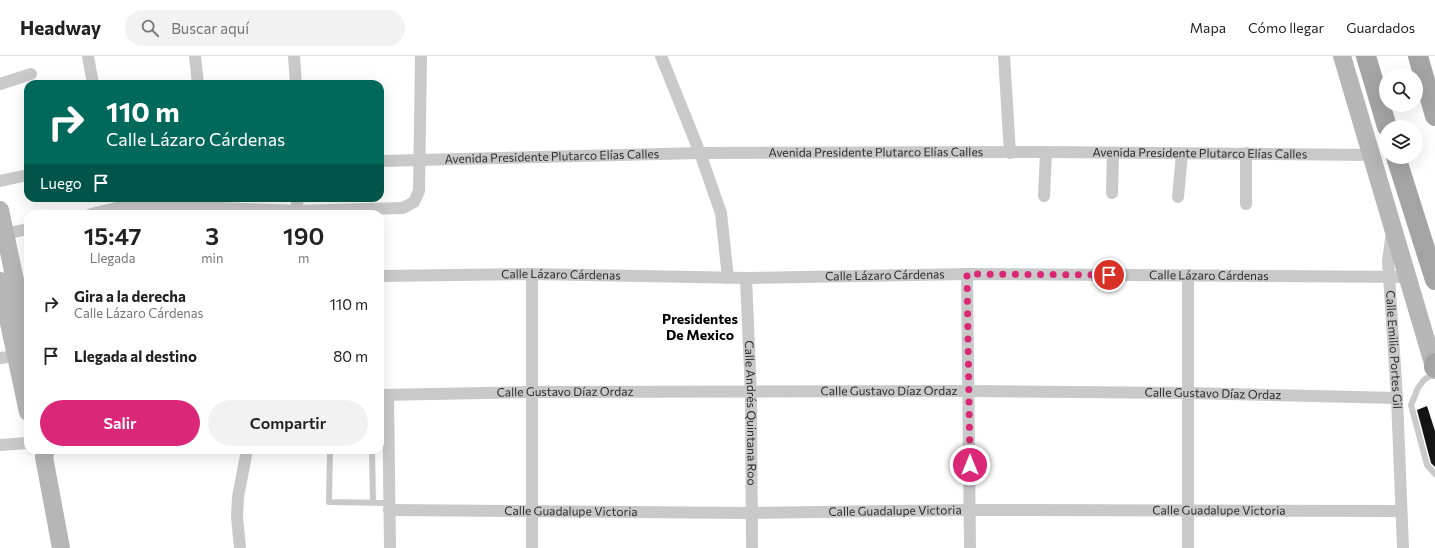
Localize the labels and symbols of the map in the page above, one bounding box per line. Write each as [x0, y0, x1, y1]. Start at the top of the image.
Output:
street label: Avenida Presidente Plutarco Elías Calles [769, 144, 983, 159]
street label: Avenida Presidente Plutarco Elías Calles [1093, 144, 1307, 160]
street label: Avenida Presidente Plutarco Elías Calles [444, 146, 659, 165]
pin [1092, 258, 1126, 292]
street label: Calle Lázaro Cárdenas [501, 266, 621, 282]
street label: Calle Lázaro Cárdenas [825, 266, 945, 283]
street label: Calle Lázaro Cárdenas [1149, 267, 1269, 282]
street label: Calle Emilio Portes Gil [1384, 290, 1405, 409]
district label: Presidentes De Mexico [662, 310, 738, 343]
street label: Calle Andrés Quintana Roo [743, 340, 760, 486]
street label: Calle Gustavo Díaz Ordaz [821, 383, 957, 397]
street label: Calle Gustavo Díaz Ordaz [496, 384, 633, 399]
street label: Calle Gustavo Díaz Ordaz [1144, 385, 1282, 401]
position arrow [949, 444, 991, 486]
street label: Calle Guadalupe Victoria [828, 502, 962, 518]
street label: Calle Guadalupe Victoria [1152, 502, 1286, 517]
street label: Calle Guadalupe Victoria [504, 503, 638, 518]

